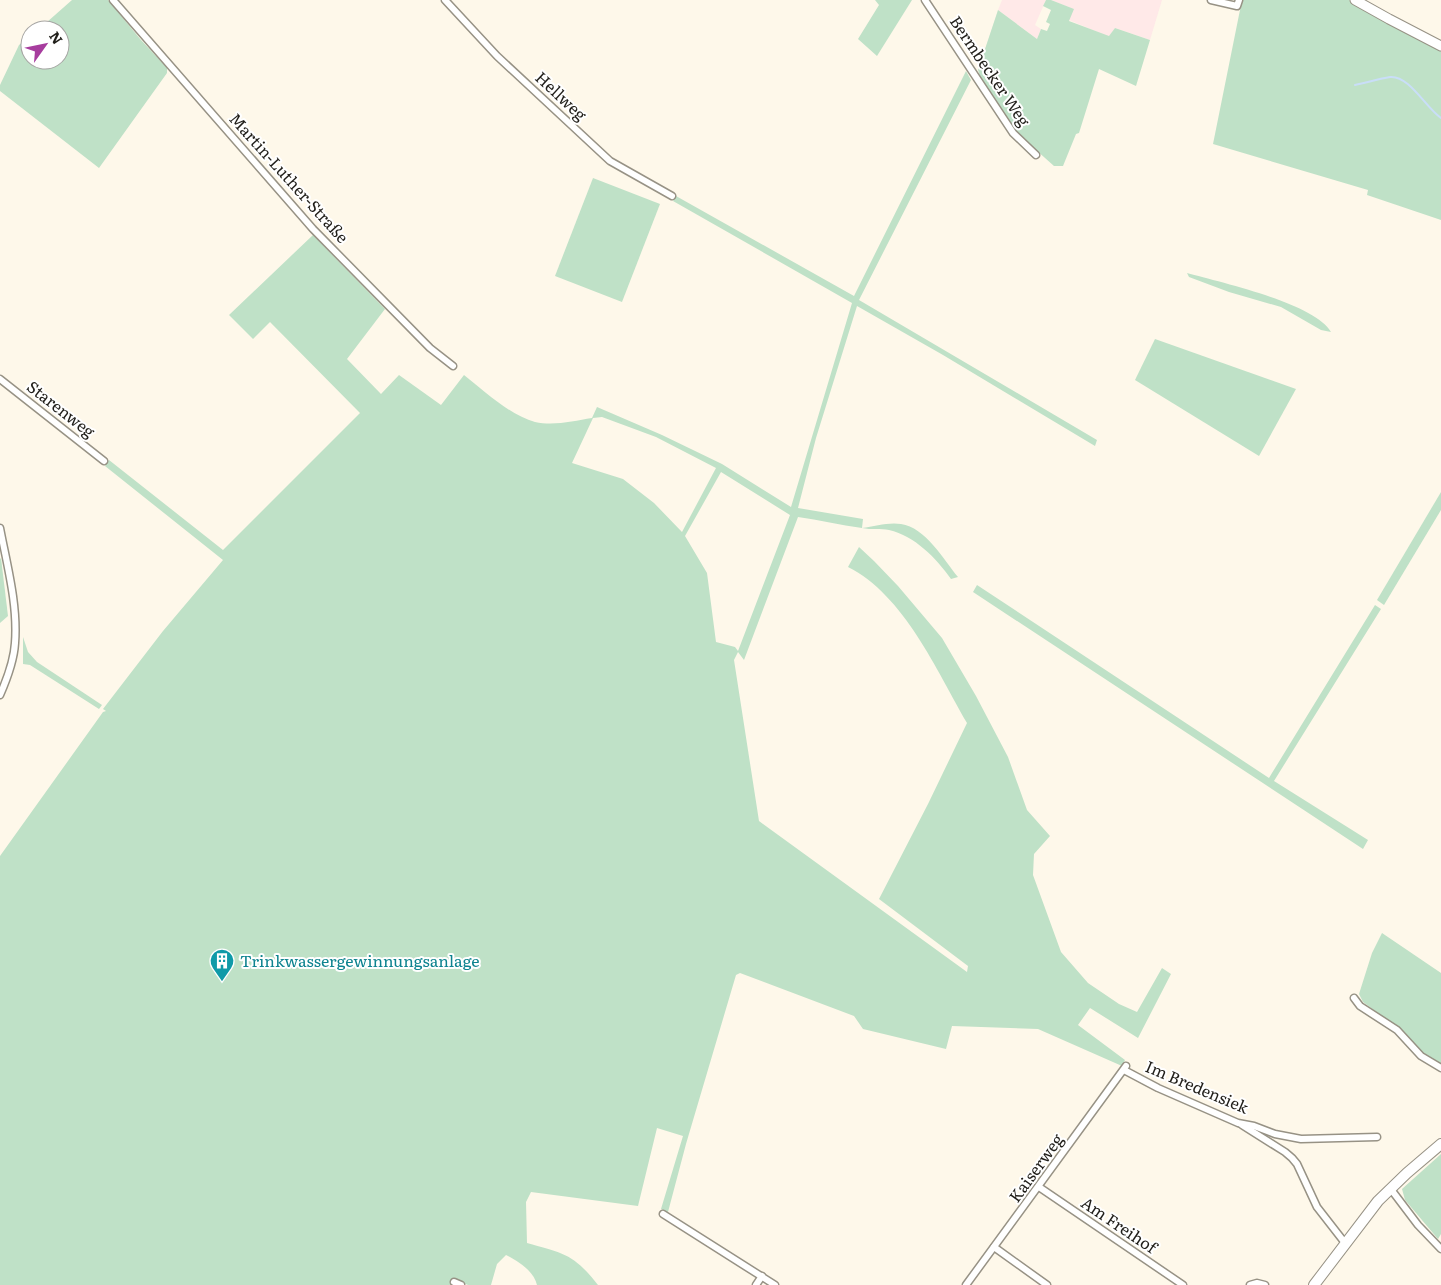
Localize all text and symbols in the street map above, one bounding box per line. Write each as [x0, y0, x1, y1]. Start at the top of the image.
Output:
street label: Bermbecker Weg [945, 10, 1037, 131]
north arrow [20, 20, 70, 70]
text: N [45, 27, 68, 48]
street label: Hellweg [531, 65, 593, 125]
street label: Martin-Luther-Straße [225, 107, 355, 248]
street label: Starenweg [23, 374, 101, 442]
building icon: Trinkwassergewinnungsanlage [209, 948, 235, 982]
place label: Trinkwassergewinnungsanlage [240, 948, 480, 972]
street label: Im Bredensiek [1142, 1054, 1253, 1119]
street label: Kaiserweg [1002, 1128, 1068, 1207]
street label: Am Freihof [1077, 1190, 1164, 1259]

